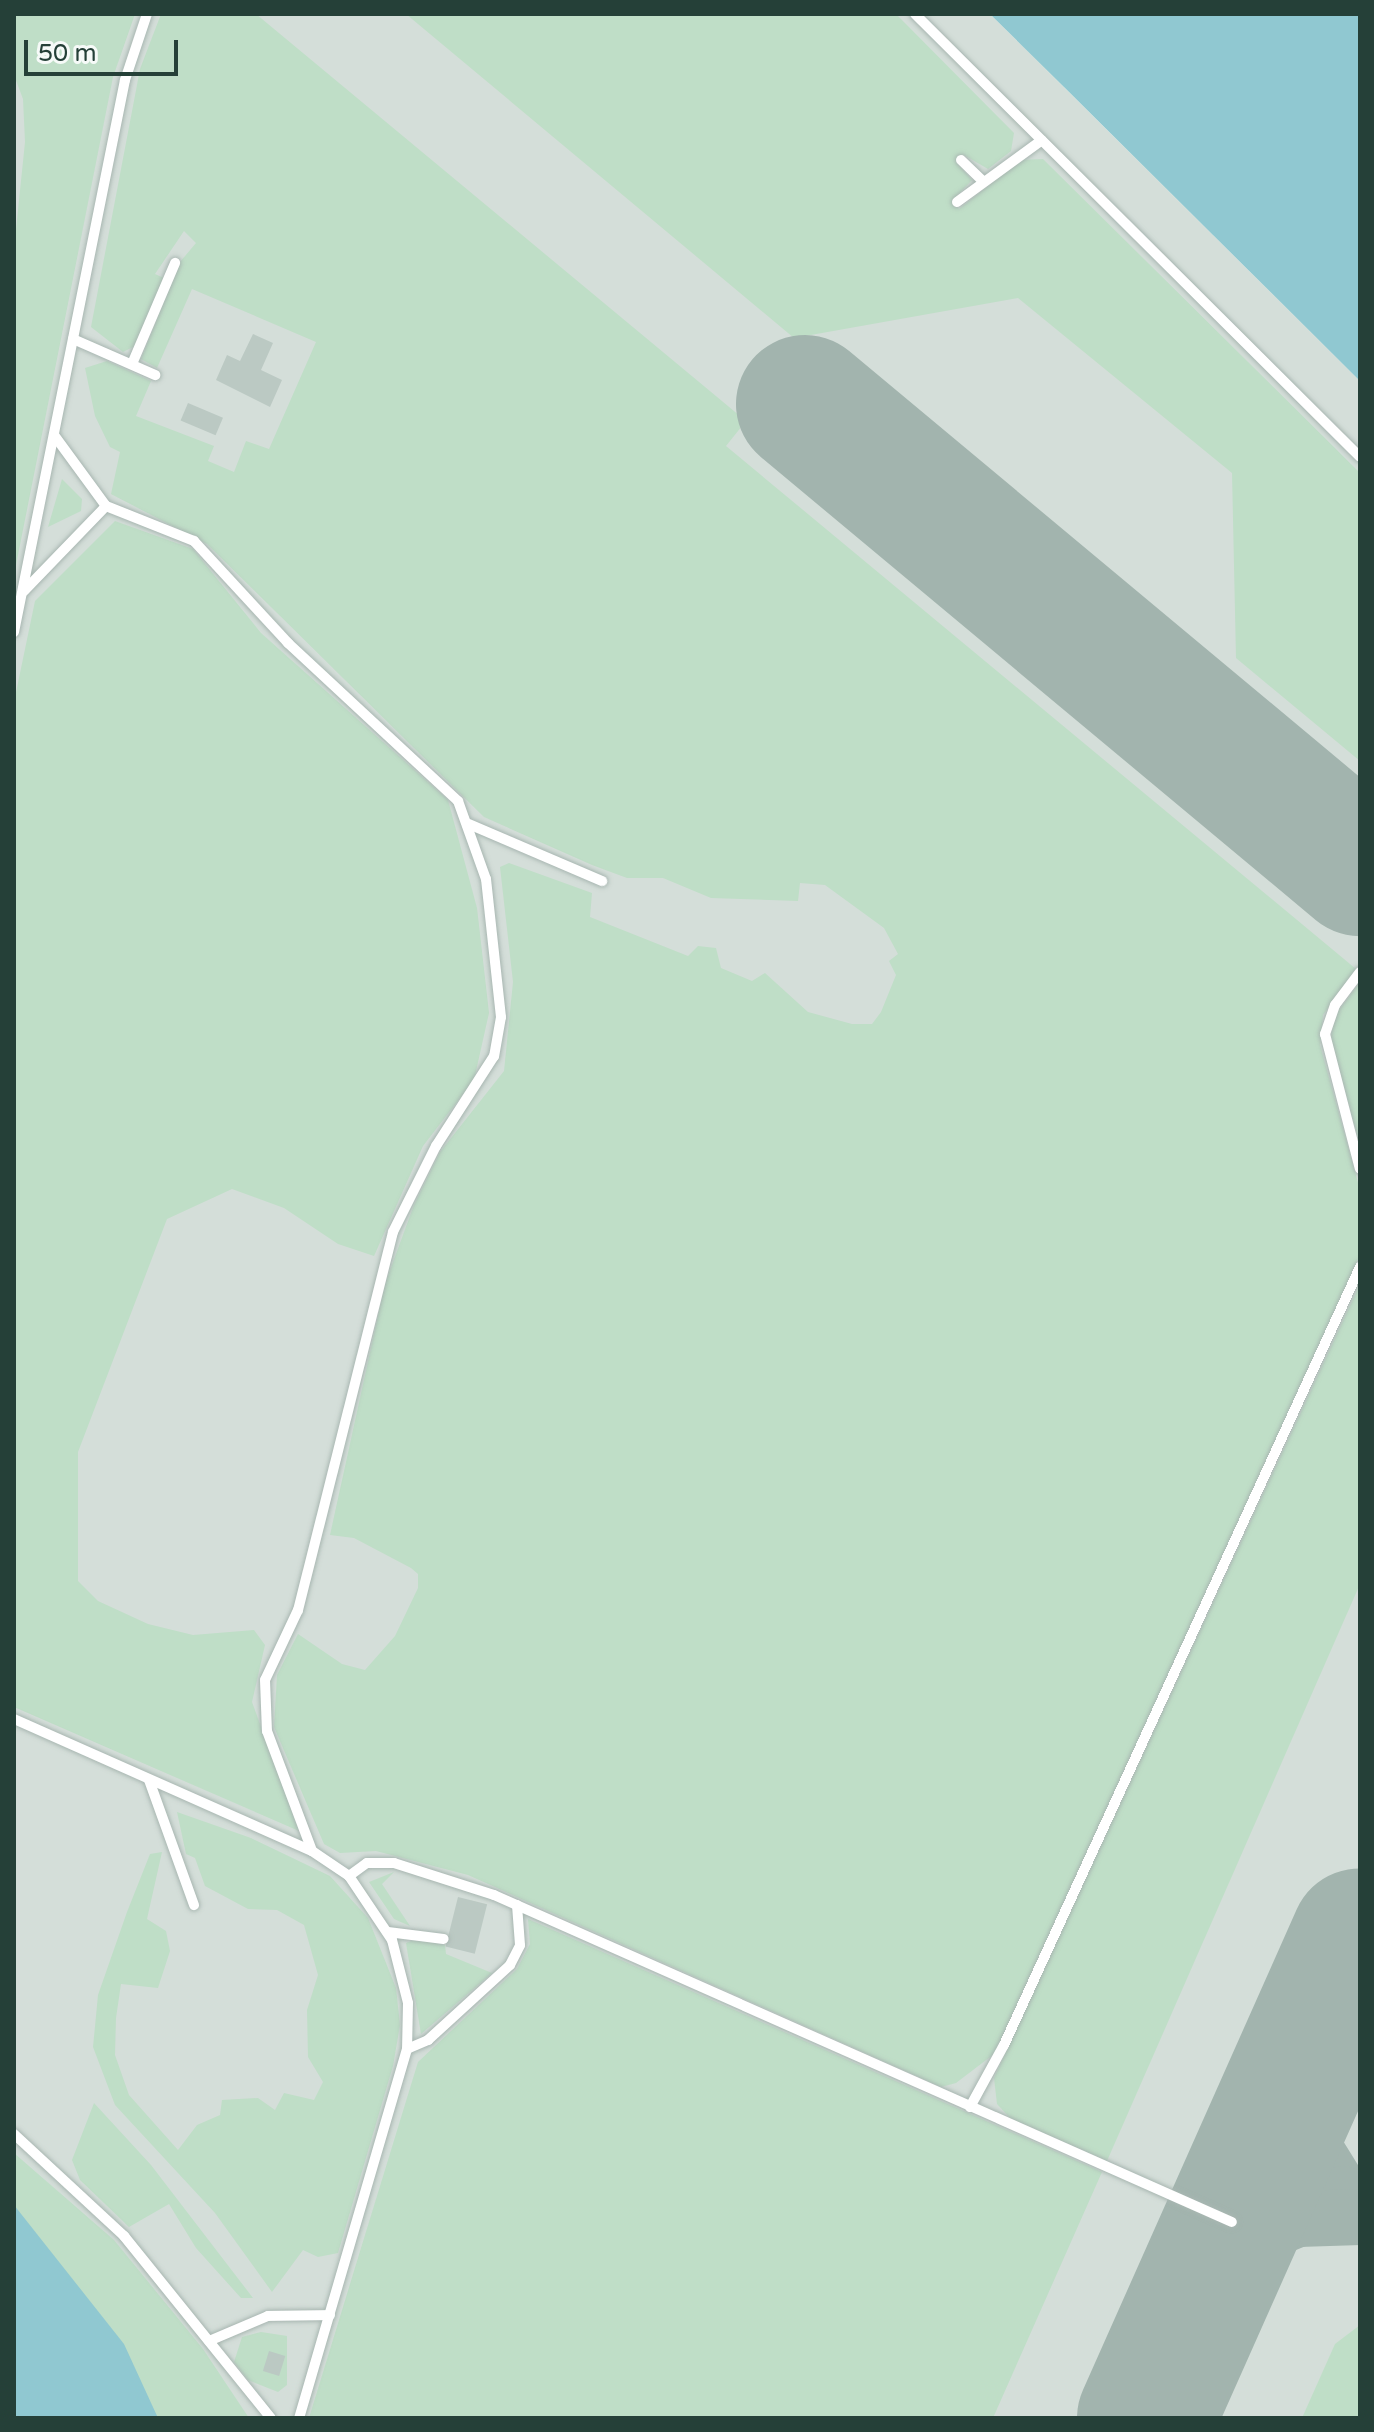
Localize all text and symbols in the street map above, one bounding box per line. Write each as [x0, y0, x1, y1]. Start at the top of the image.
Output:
scale bar [28, 24, 182, 74]
text: 50 m [38, 39, 96, 68]

